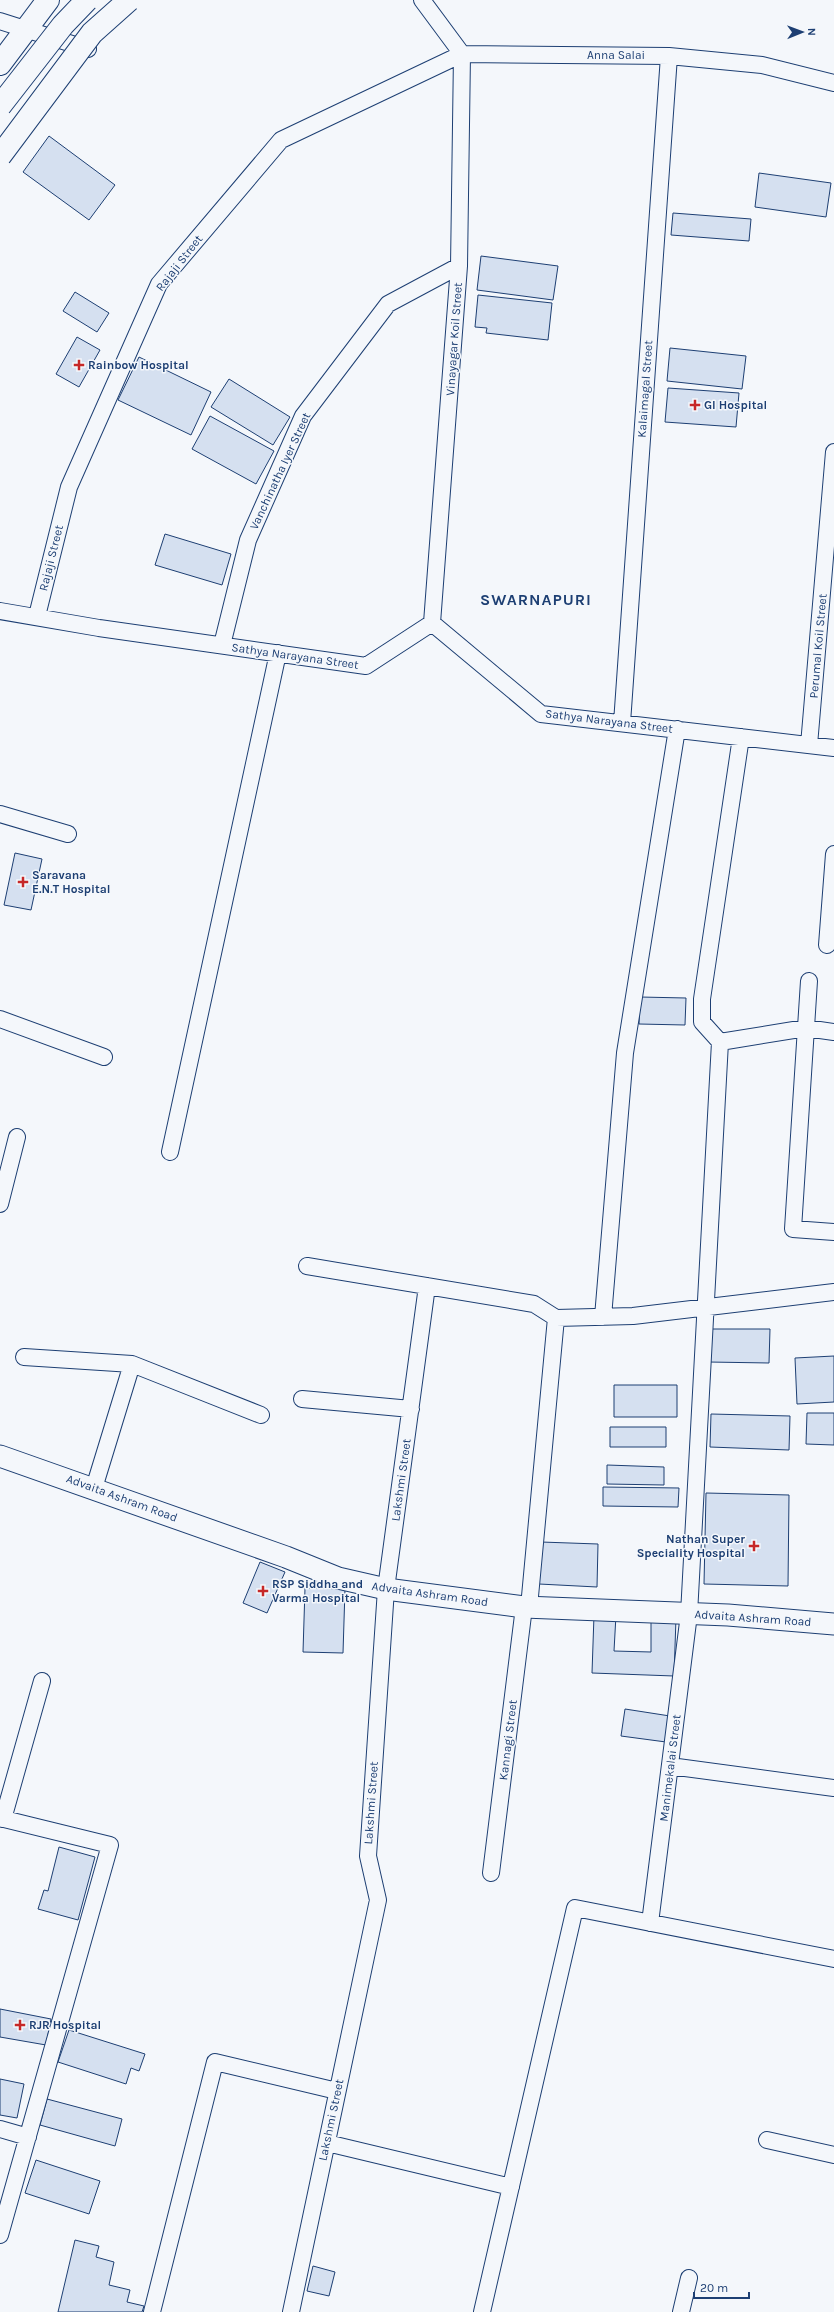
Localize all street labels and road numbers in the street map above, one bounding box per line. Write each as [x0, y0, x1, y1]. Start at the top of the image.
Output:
street label: Anna Salai [587, 48, 645, 62]
street label: Rajaji Street [153, 232, 206, 294]
street label: Vinayagar Koil Street [443, 281, 465, 396]
street label: Kalaimagal Street [635, 339, 655, 438]
street label: Vanchinatha Iyer Street [247, 410, 313, 532]
street label: Rajaji Street [36, 523, 66, 592]
street label: Perumal Koil Street [806, 593, 830, 699]
street label: Sathya Narayana Street [231, 640, 360, 672]
street label: Sathya Narayana Street [544, 706, 674, 736]
street label: Lakshmi Street [388, 1437, 414, 1522]
street label: Advaita Ashram Road [65, 1471, 179, 1525]
street label: Advaita Ashram Road [371, 1579, 489, 1609]
street label: Advaita Ashram Road [694, 1607, 812, 1629]
street label: Kannagi Street [496, 1698, 520, 1781]
street label: Manimekalai Street [656, 1713, 684, 1822]
street label: Lakshmi Street [361, 1761, 381, 1845]
street label: Lakshmi Street [316, 2077, 347, 2162]

